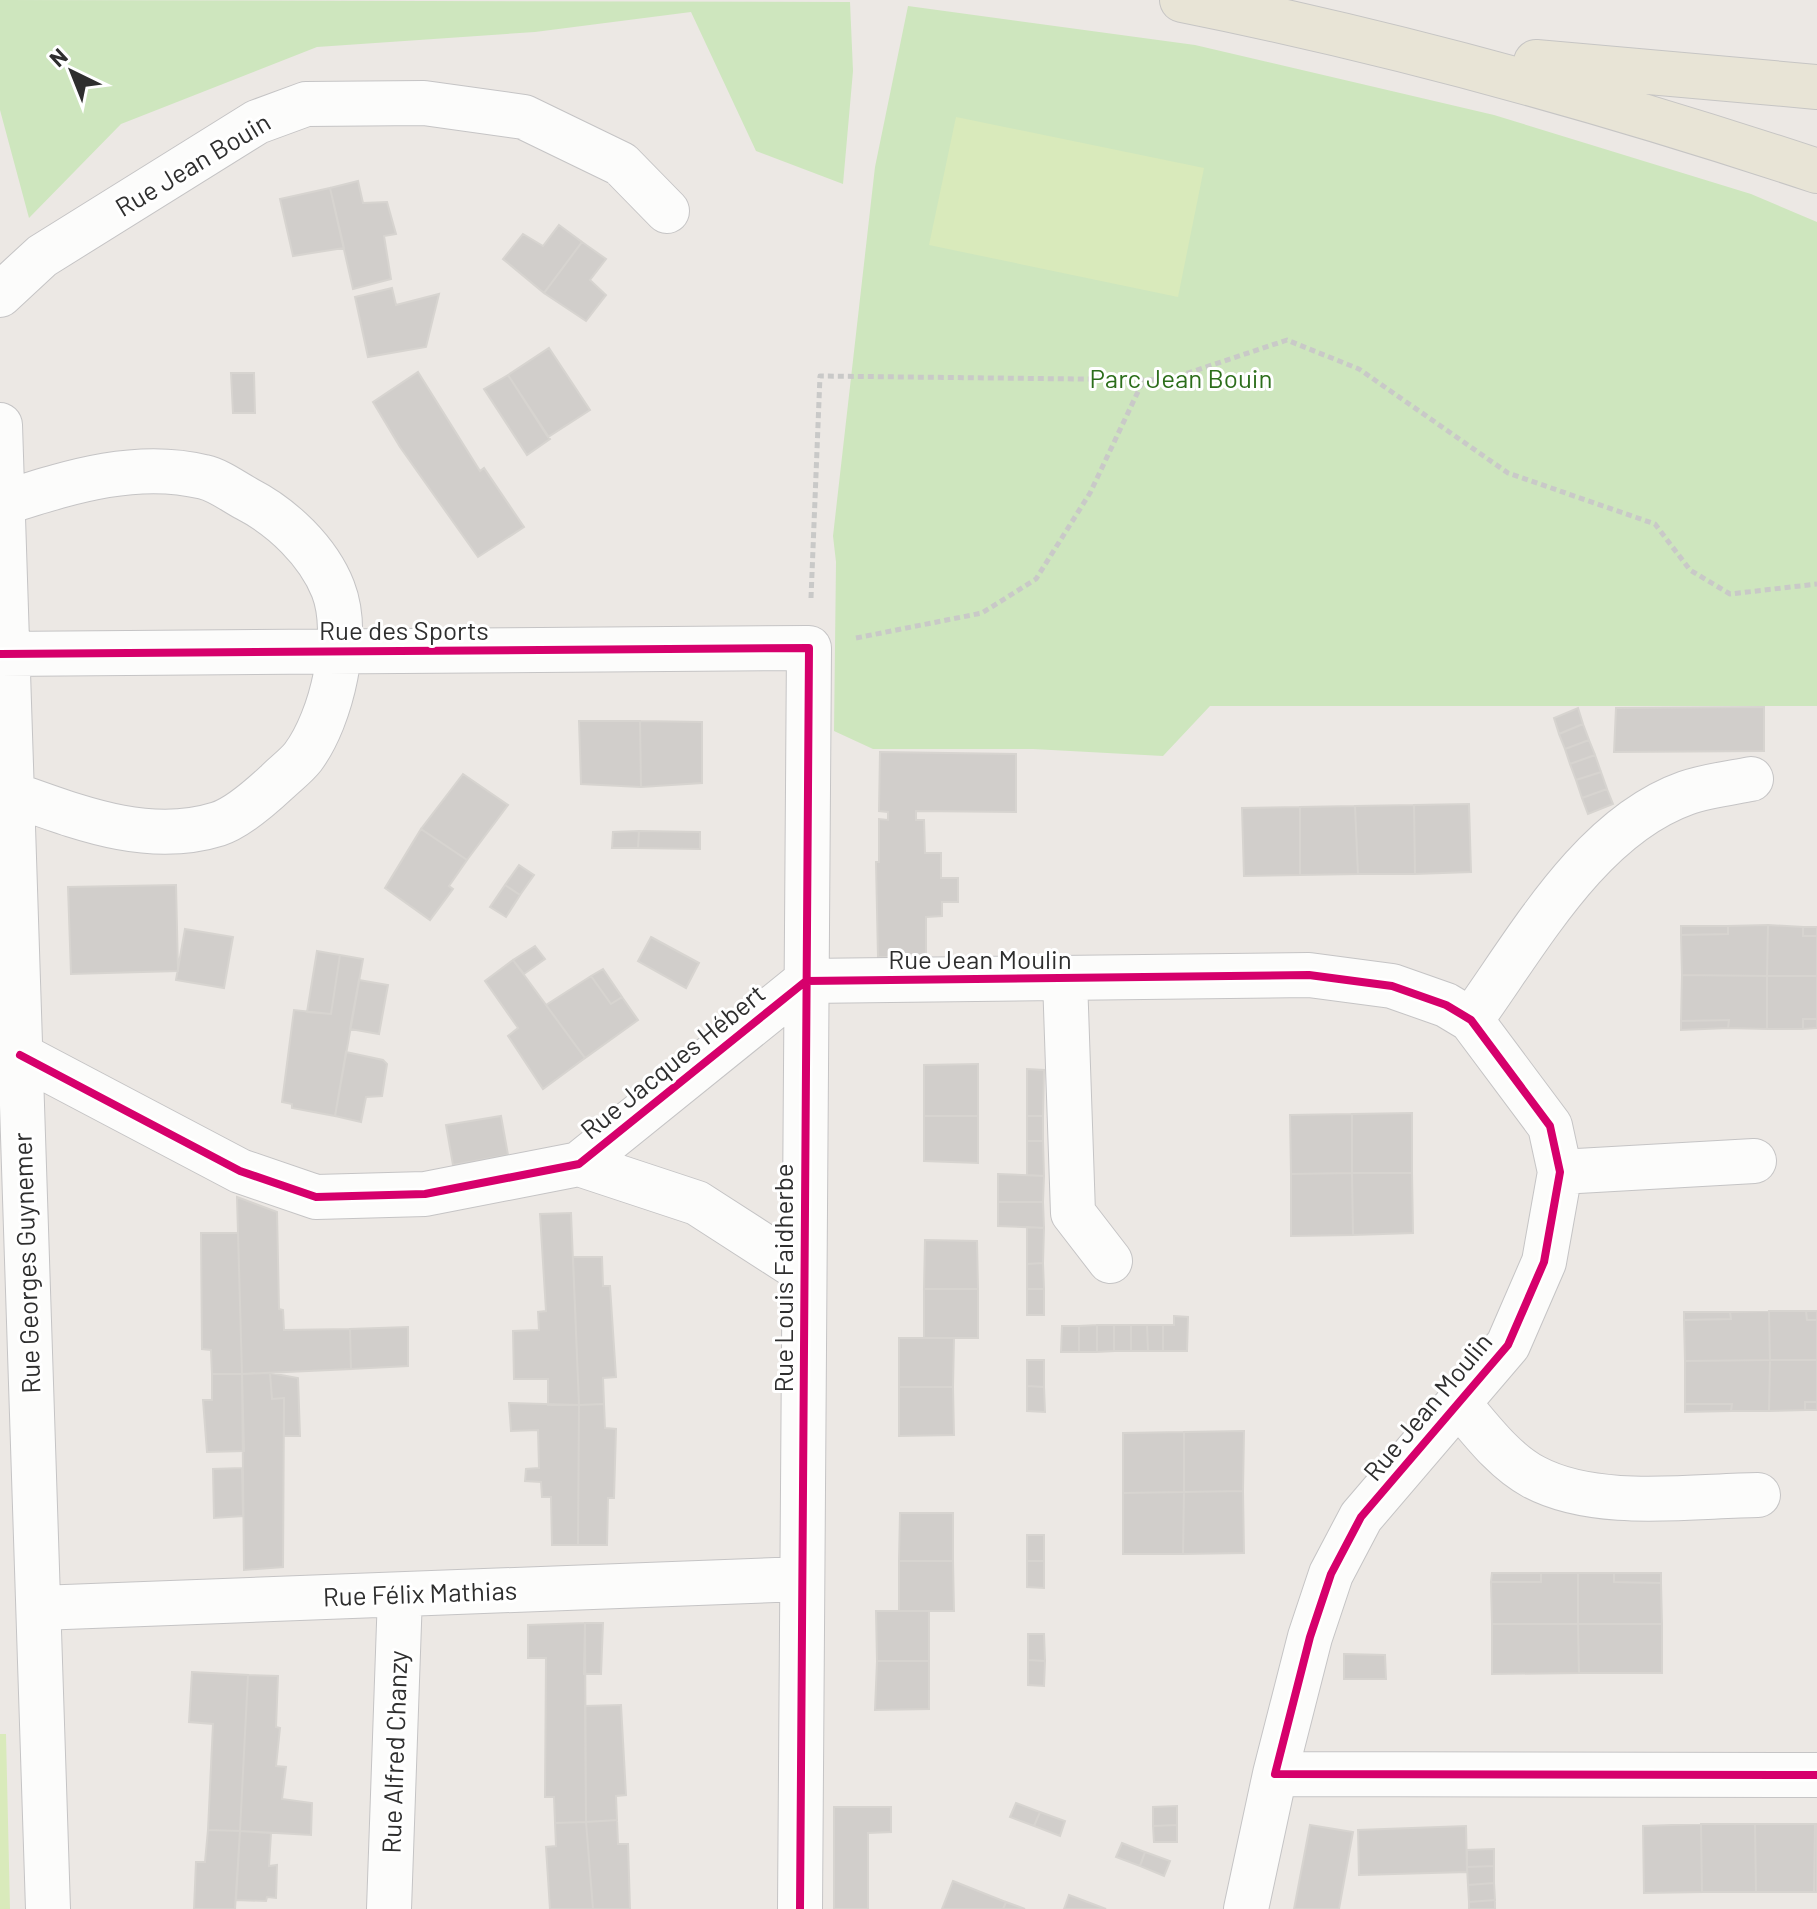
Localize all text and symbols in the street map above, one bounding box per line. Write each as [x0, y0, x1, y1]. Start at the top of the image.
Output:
north arrow [32, 32, 112, 112]
text: N [43, 42, 72, 71]
street label: Rue Jean Bouin [109, 105, 275, 222]
park label: Parc Jean Bouin [1090, 362, 1272, 393]
street label: Rue des Sports [319, 614, 489, 645]
street label: Rue Jean Moulin [888, 943, 1072, 974]
street label: Rue Jacques Hébert [574, 977, 771, 1145]
street label: Rue Georges Guynemer [5, 1131, 46, 1394]
street label: Rue Louis Faidherbe [767, 1163, 798, 1393]
street label: Rue Jean Moulin [1356, 1326, 1498, 1486]
street label: Rue Félix Mathias [322, 1574, 518, 1611]
street label: Rue Alfred Chanzy [374, 1650, 413, 1854]

